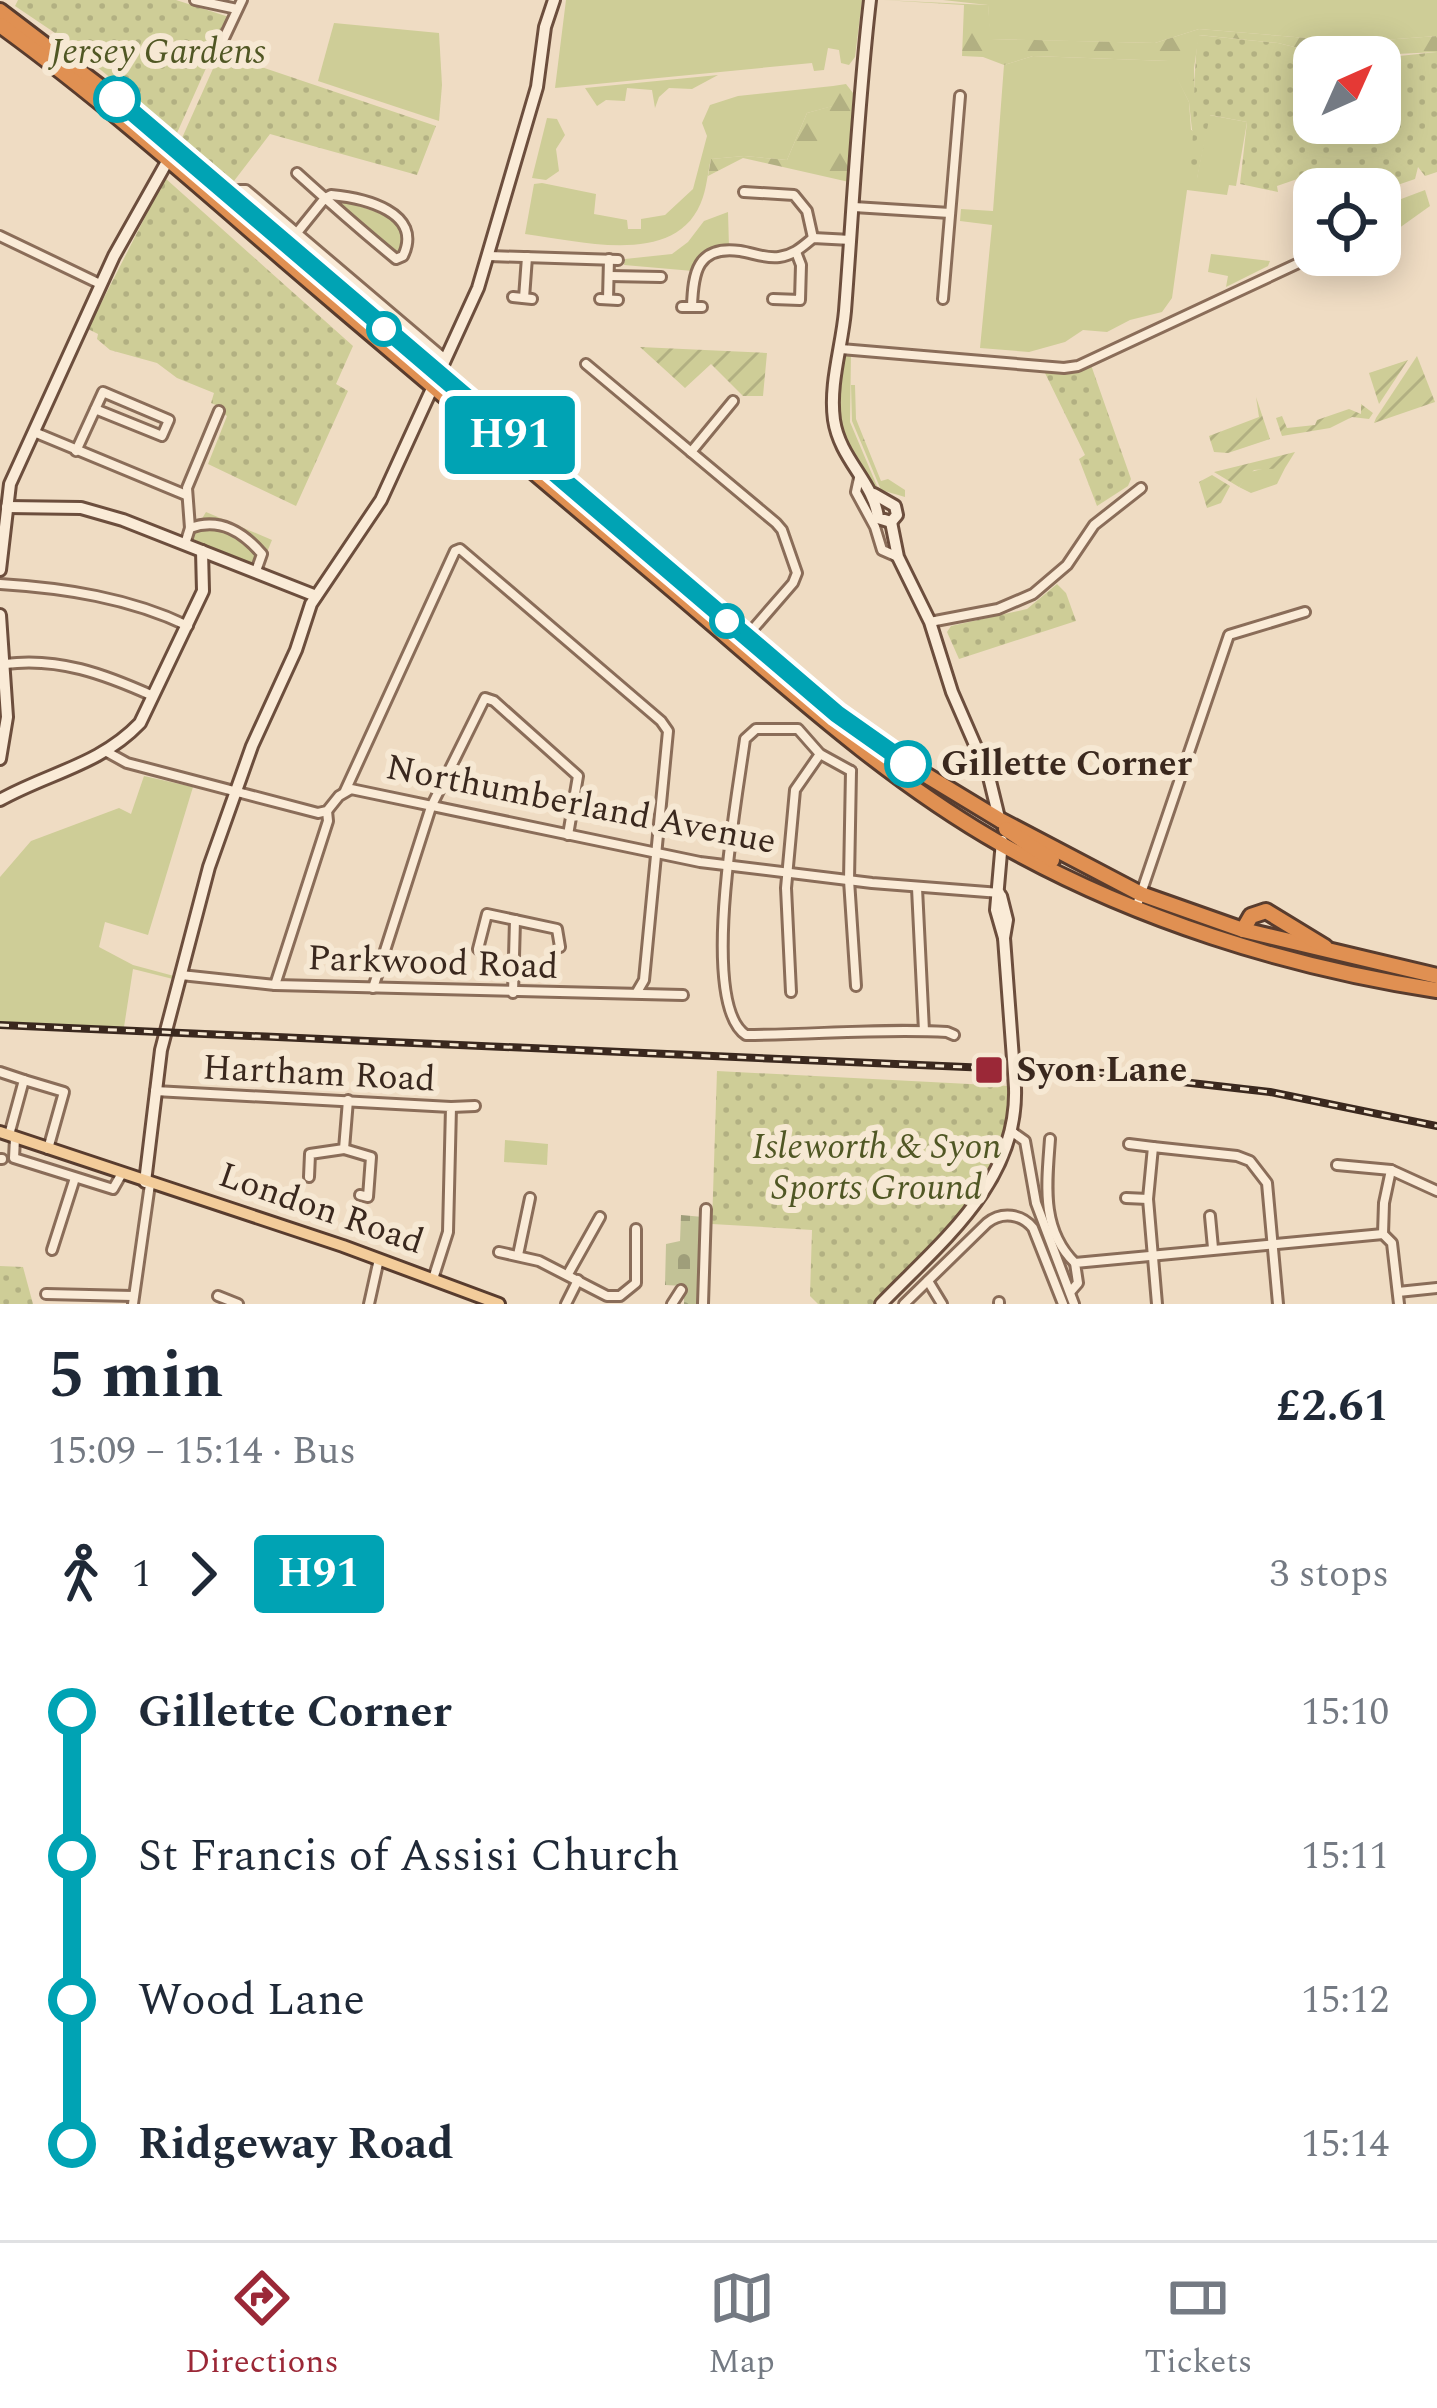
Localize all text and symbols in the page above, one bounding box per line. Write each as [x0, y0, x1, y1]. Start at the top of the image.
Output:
park label: Jersey Gardens [47, 25, 266, 80]
north arrow [1293, 36, 1401, 144]
map controls [1293, 36, 1401, 276]
unlabelled marker [95, 77, 139, 121]
button: locate [1293, 168, 1401, 276]
unlabelled marker [368, 313, 400, 345]
line badge: H91 [441, 396, 579, 474]
text: H91 [469, 403, 551, 466]
unlabelled marker [711, 605, 743, 637]
place label: Gillette Corner [941, 737, 1193, 792]
street label: Northumberland Avenue [381, 740, 781, 870]
marker: Gillette Corner [886, 742, 930, 786]
street label: Parkwood Road [307, 931, 559, 995]
street label: Hartham Road [201, 1040, 437, 1108]
place label: Syon Lane [1016, 1043, 1187, 1098]
marker: Syon Lane [973, 1054, 1005, 1086]
park label: Isleworth & Syon Sports Ground [752, 1120, 1002, 1216]
street label: London Road [211, 1148, 431, 1270]
text: 5 min [48, 1326, 224, 1427]
text: £2.61 [1276, 1372, 1389, 1441]
text: 15:09 – 15:14 · Bus [48, 1422, 356, 1481]
icon: walk [48, 1541, 114, 1607]
icon: forward [170, 1541, 236, 1607]
text: H91 [278, 1542, 360, 1605]
text: 1 [132, 1545, 152, 1604]
text: 3 stops [1269, 1545, 1389, 1604]
text: Gillette Corner [138, 1678, 452, 1747]
text: 15:10 [1301, 1683, 1389, 1742]
text: St Francis of Assisi Church [138, 1822, 680, 1891]
text: 15:11 [1301, 1827, 1389, 1886]
text: Wood Lane [138, 1966, 365, 2035]
text: 15:12 [1301, 1971, 1389, 2030]
text: Ridgeway Road [138, 2110, 454, 2179]
text: 15:14 [1301, 2115, 1389, 2174]
tab: Directions [185, 2265, 339, 2387]
tab: Map [708, 2265, 775, 2387]
tab: Tickets [1144, 2265, 1252, 2387]

